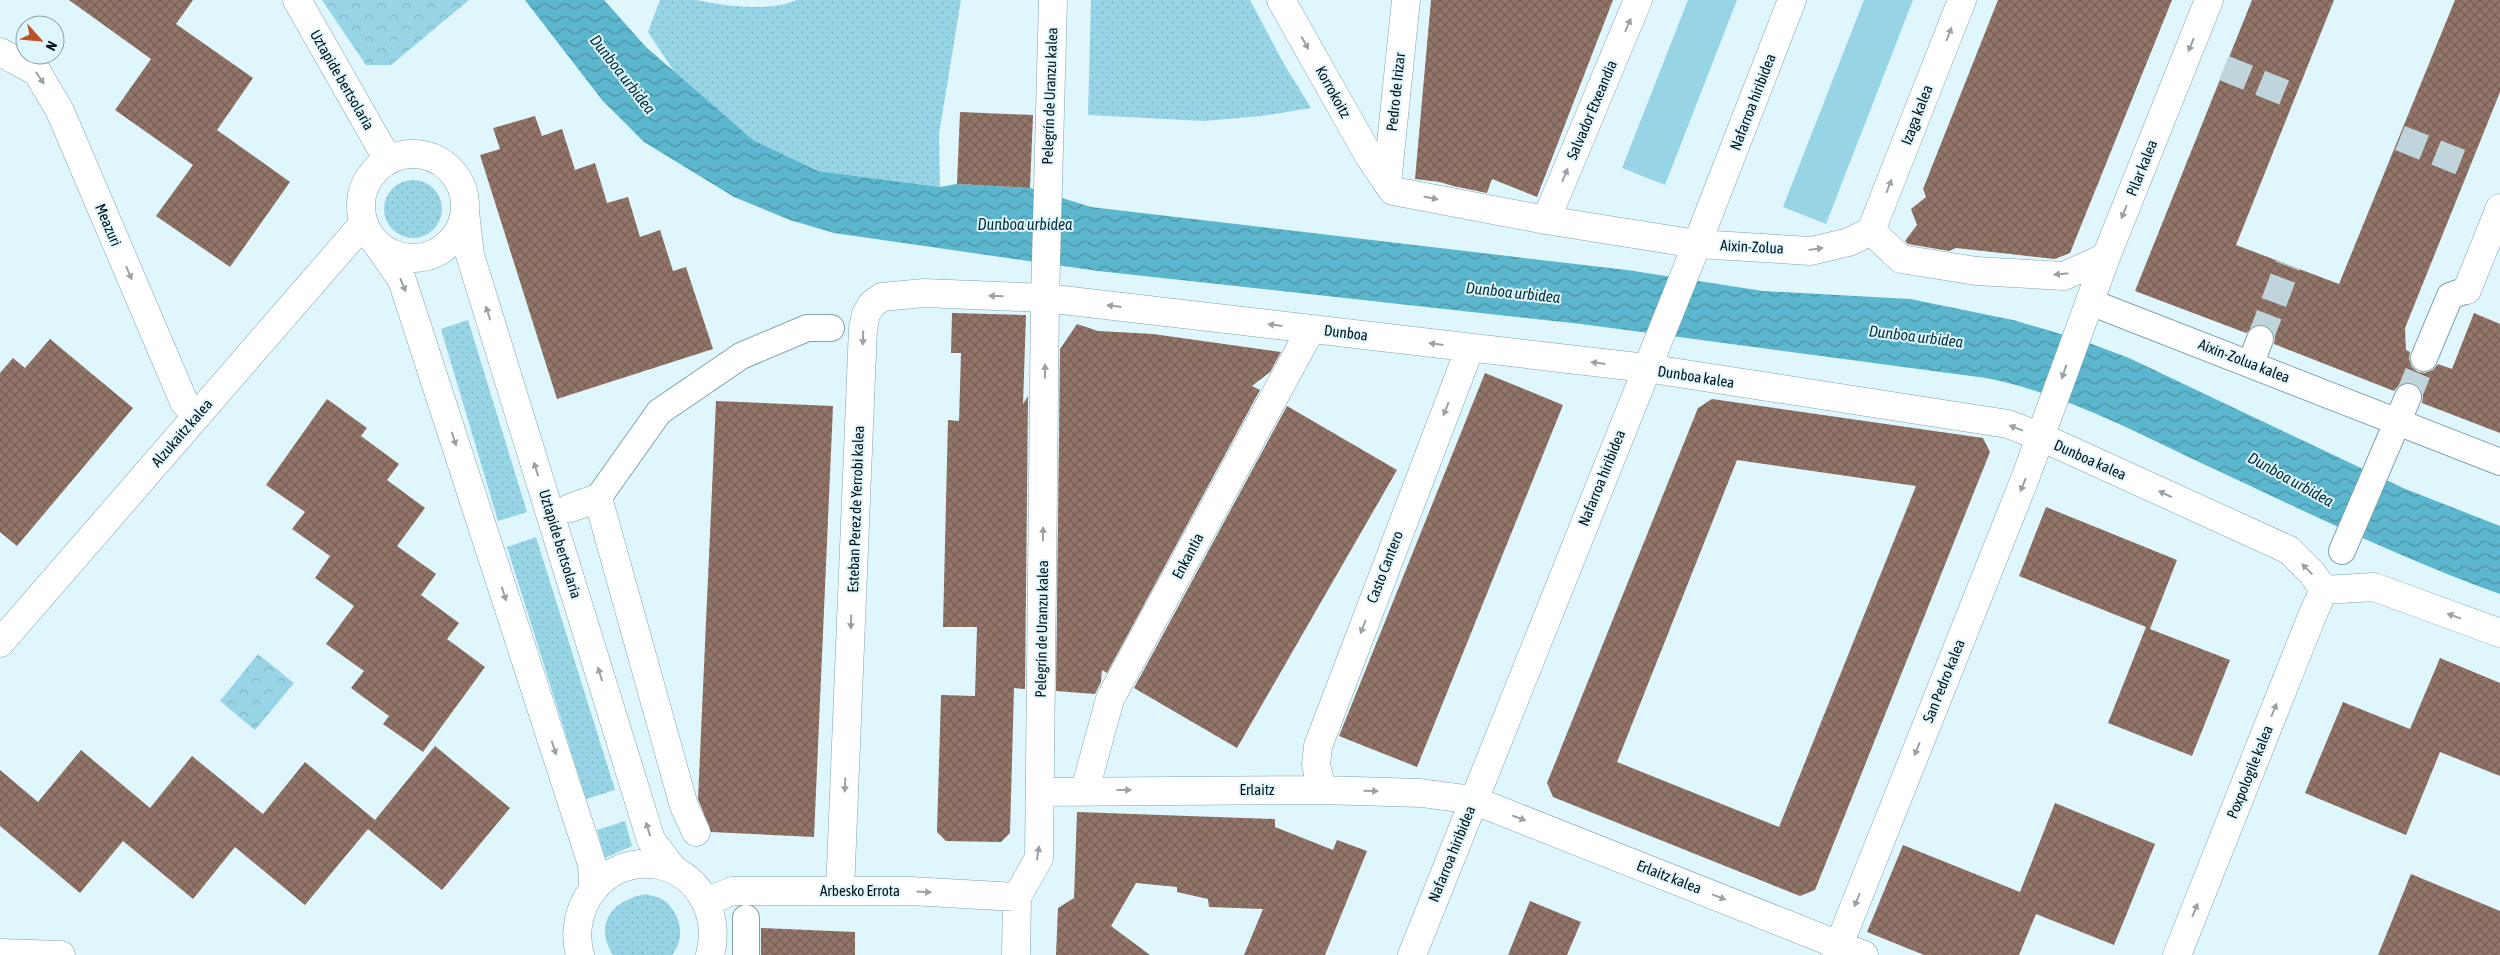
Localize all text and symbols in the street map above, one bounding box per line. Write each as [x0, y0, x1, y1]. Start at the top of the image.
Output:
north arrow [15, 15, 65, 65]
one-way arrow [1624, 18, 1632, 32]
street label: Uztapide bertsolaria [307, 27, 378, 133]
street label: Pelegrín de Uranzu kalea [1039, 27, 1060, 165]
one-way arrow [1945, 27, 1953, 42]
water label: Dunboa urbidea [587, 31, 660, 117]
one-way arrow [1301, 35, 1309, 50]
one-way arrow [2187, 38, 2195, 53]
text: N [43, 39, 61, 53]
street label: Pedro de Irizar [1383, 51, 1408, 132]
street label: Nafarroa hiribidea [1726, 51, 1779, 152]
street label: Salvador Etxeandia [1563, 58, 1620, 162]
street label: Korrokoitz [1312, 63, 1355, 121]
one-way arrow [35, 71, 45, 85]
street label: Izaga kalea [1897, 83, 1936, 147]
street label: Pilar kalea [2123, 137, 2160, 198]
one-way arrow [1561, 168, 1569, 182]
one-way arrow [1886, 178, 1893, 193]
one-way arrow [1424, 194, 1439, 202]
street label: Meazuri [92, 201, 125, 249]
one-way arrow [2120, 205, 2127, 220]
water label: Dunboa urbidea [978, 215, 1073, 233]
street label: Aixin-Zolua [1720, 236, 1784, 257]
one-way arrow [1808, 245, 1824, 253]
one-way arrow [125, 266, 133, 280]
one-way arrow [2053, 271, 2069, 279]
one-way arrow [399, 278, 407, 293]
water label: Dunboa urbidea [1465, 278, 1562, 306]
one-way arrow [988, 291, 1004, 299]
one-way arrow [1105, 302, 1121, 310]
one-way arrow [484, 306, 492, 321]
one-way arrow [1267, 321, 1283, 329]
street label: Dunboa [1323, 321, 1369, 344]
water label: Dunboa urbidea [1868, 321, 1965, 351]
one-way arrow [858, 330, 866, 346]
street label: Aixin-Zolua kalea [2196, 335, 2292, 386]
one-way arrow [1428, 340, 1444, 348]
one-way arrow [1590, 359, 1606, 367]
street label: Dunboa kalea [1657, 362, 1736, 391]
one-way arrow [1041, 363, 1049, 379]
one-way arrow [2060, 364, 2067, 379]
street label: Alzukaitz kalea [148, 395, 216, 470]
one-way arrow [1442, 402, 1449, 417]
one-way arrow [2009, 424, 2024, 431]
street label: Esteban Perez de Yerrobi kalea [844, 425, 867, 593]
street label: Nafarroa hiribidea [1575, 427, 1629, 528]
one-way arrow [450, 432, 458, 447]
street label: Dunboa kalea [2051, 436, 2129, 483]
water label: Dunboa urbidea [2245, 448, 2337, 510]
one-way arrow [532, 461, 540, 476]
one-way arrow [2019, 477, 2026, 492]
street label: Uztapide bertsolaria [536, 487, 585, 600]
one-way arrow [2158, 489, 2172, 497]
one-way arrow [1039, 526, 1047, 542]
street label: Casto Cantero [1363, 528, 1406, 605]
street label: Enkantia [1168, 530, 1207, 582]
street label: Pelegrín de Uranzu kalea [1032, 560, 1051, 698]
one-way arrow [2302, 563, 2314, 575]
one-way arrow [501, 586, 508, 601]
one-way arrow [2446, 612, 2461, 620]
one-way arrow [847, 615, 855, 631]
one-way arrow [1359, 619, 1366, 634]
street label: San Pedro kalea [1919, 637, 1968, 725]
one-way arrow [596, 666, 604, 681]
one-way arrow [2270, 702, 2278, 717]
street label: Poxpologile kalea [2223, 723, 2276, 821]
one-way arrow [550, 741, 558, 756]
one-way arrow [1913, 742, 1921, 757]
one-way arrow [840, 777, 848, 793]
street label: Erlaitz [1240, 781, 1275, 798]
one-way arrow [1116, 786, 1132, 794]
one-way arrow [1363, 788, 1379, 796]
street label: Nafarroa hiribidea [1425, 803, 1479, 904]
one-way arrow [1511, 815, 1526, 822]
one-way arrow [644, 822, 652, 837]
one-way arrow [1034, 845, 1042, 861]
street label: Erlaitz kalea [1634, 856, 1704, 897]
street label: Arbesko Errota [820, 882, 900, 899]
one-way arrow [916, 888, 932, 896]
one-way arrow [1712, 893, 1727, 901]
one-way arrow [1852, 893, 1860, 907]
one-way arrow [2191, 902, 2199, 917]

